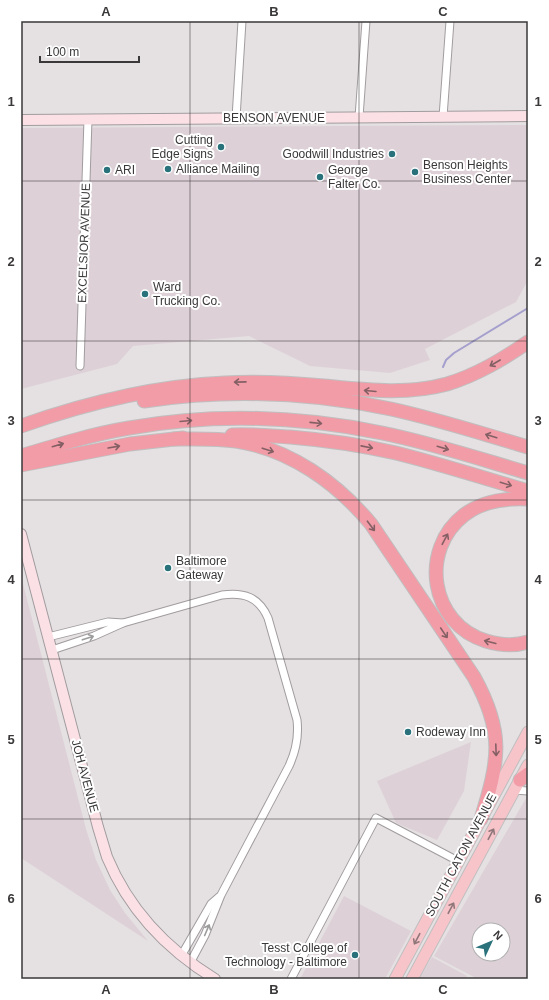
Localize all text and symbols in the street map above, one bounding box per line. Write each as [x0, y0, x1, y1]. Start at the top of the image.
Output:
text: A [101, 4, 111, 19]
text: B [269, 4, 279, 19]
text: C [438, 4, 448, 19]
scale bar [40, 38, 139, 64]
text: 100 m [46, 45, 79, 59]
text: 1 [7, 94, 15, 109]
text: 1 [534, 94, 542, 109]
street label: BENSON AVENUE [223, 111, 325, 125]
place label: Cutting Edge Signs [152, 133, 213, 161]
marker: Cutting Edge Signs [216, 142, 226, 152]
place label: Goodwill Industries [283, 147, 384, 161]
marker: Goodwill Industries [387, 149, 397, 159]
place label: Benson Heights Business Center [423, 158, 511, 186]
place label: Alliance Mailing [176, 162, 259, 176]
place label: ARI [115, 163, 135, 177]
place label: George Falter Co. [328, 163, 381, 191]
marker: Alliance Mailing [163, 164, 173, 174]
marker: ARI [102, 165, 112, 175]
marker: Benson Heights Business Center [410, 167, 420, 177]
marker: George Falter Co. [315, 172, 325, 182]
street label: EXCELSIOR AVENUE [75, 183, 93, 303]
text: 2 [7, 254, 15, 269]
text: 2 [534, 254, 542, 269]
place label: Ward Trucking Co. [153, 280, 221, 308]
marker: Ward Trucking Co. [140, 289, 150, 299]
one-way arrow [489, 360, 501, 368]
one-way arrow [234, 378, 247, 386]
one-way arrow [364, 387, 377, 394]
text: 3 [7, 413, 15, 428]
text: 3 [534, 413, 542, 428]
one-way arrow [179, 417, 192, 424]
one-way arrow [309, 419, 322, 426]
one-way arrow [484, 432, 497, 439]
one-way arrow [52, 441, 65, 448]
one-way arrow [107, 443, 120, 451]
one-way arrow [360, 443, 373, 451]
one-way arrow [436, 445, 449, 453]
one-way arrow [261, 447, 274, 454]
one-way arrow [499, 481, 512, 488]
one-way arrow [367, 520, 376, 531]
one-way arrow [441, 533, 449, 545]
place label: Baltimore Gateway [176, 554, 227, 582]
marker: Baltimore Gateway [163, 563, 173, 573]
text: 4 [7, 572, 15, 587]
text: 4 [534, 572, 542, 587]
one-way arrow [441, 627, 449, 639]
one-way arrow [82, 633, 94, 641]
one-way arrow [483, 637, 496, 645]
place label: Rodeway Inn [416, 725, 486, 739]
marker: Rodeway Inn [403, 727, 413, 737]
text: 5 [7, 732, 15, 747]
text: 5 [534, 732, 542, 747]
street label: JOH AVENUE [69, 738, 101, 814]
one-way arrow [493, 743, 500, 756]
street label: SOUTH CATON AVENUE [423, 791, 499, 919]
one-way arrow [487, 828, 495, 840]
text: 6 [7, 891, 15, 906]
text: 6 [534, 891, 542, 906]
one-way arrow [447, 902, 455, 914]
north arrow [471, 922, 511, 962]
one-way arrow [204, 924, 212, 936]
text: N [491, 928, 505, 942]
one-way arrow [412, 933, 420, 945]
place label: Tesst College of Technology - Baltimore [225, 941, 348, 969]
marker: Tesst College of Technology - Baltimore [350, 950, 360, 960]
text: A [101, 982, 111, 997]
text: B [269, 982, 279, 997]
text: C [438, 982, 448, 997]

